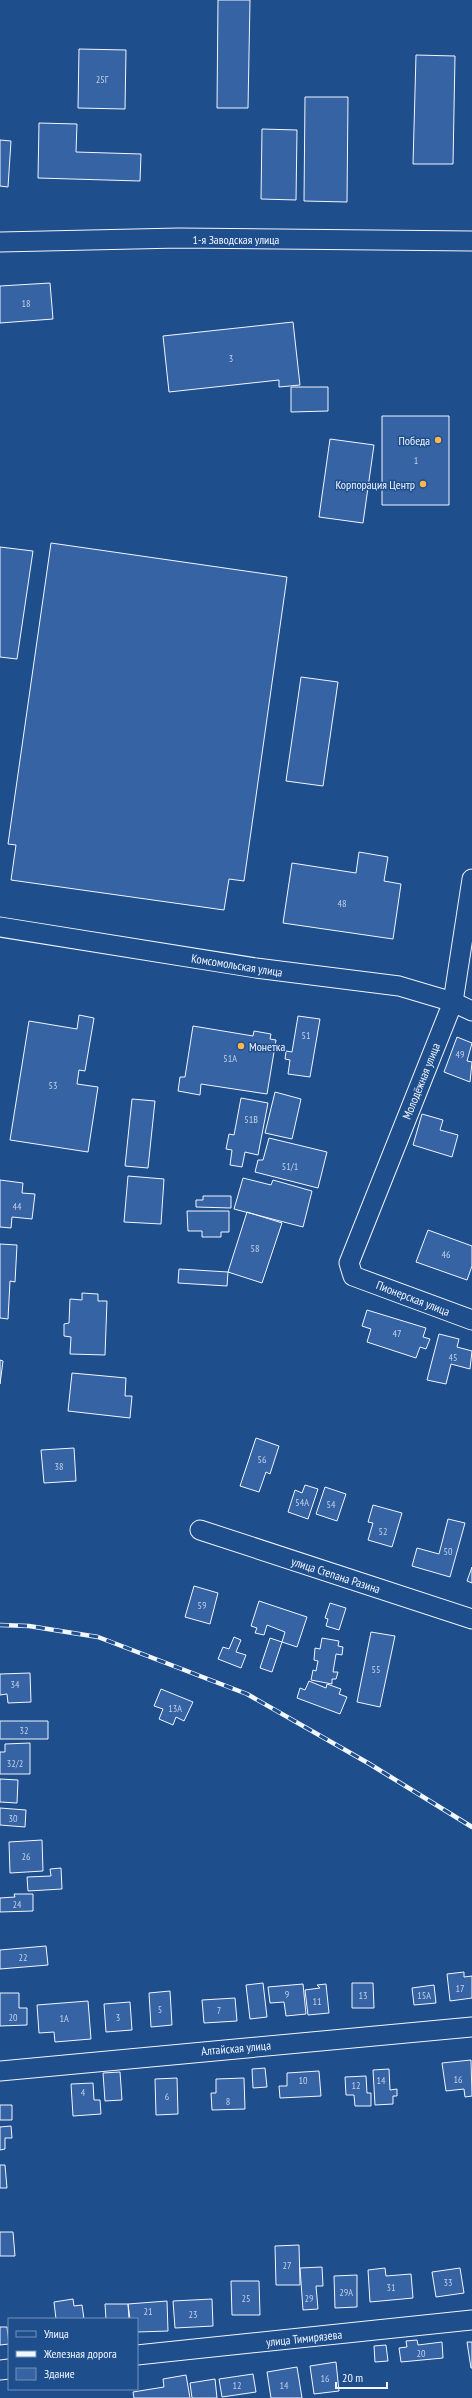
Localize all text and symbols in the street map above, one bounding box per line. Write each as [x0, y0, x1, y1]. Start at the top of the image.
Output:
house number: 25Г [96, 73, 109, 86]
street label: 1-я Заводская улица [193, 232, 280, 247]
house number: 18 [22, 297, 31, 310]
house number: 3 [229, 352, 233, 365]
place label: Победа [398, 433, 430, 448]
marker: Победа [433, 435, 443, 445]
house number: 1 [414, 454, 418, 467]
place label: Корпорация Центр [335, 477, 415, 492]
marker: Корпорация Центр [418, 479, 428, 489]
house number: 48 [338, 897, 347, 910]
street label: Комсомольская улица [190, 950, 284, 980]
house number: 51 [302, 1029, 311, 1042]
place label: Монетка [249, 1039, 285, 1054]
street label: Молодёжная улица [399, 1040, 443, 1121]
marker: Монетка [236, 1041, 246, 1051]
house number: 49 [456, 1048, 465, 1061]
house number: 51А [223, 1052, 237, 1065]
house number: 53 [49, 1079, 58, 1092]
house number: 51В [244, 1113, 258, 1126]
house number: 51/1 [282, 1160, 298, 1173]
house number: 44 [13, 1200, 22, 1213]
house number: 58 [251, 1242, 260, 1255]
house number: 46 [442, 1248, 451, 1261]
street label: Пионерская улица [374, 1277, 452, 1319]
house number: 47 [393, 1327, 402, 1340]
house number: 45 [449, 1351, 458, 1364]
house number: 56 [258, 1453, 267, 1466]
house number: 38 [55, 1460, 64, 1473]
house number: 54А [295, 1496, 309, 1509]
house number: 54 [327, 1498, 336, 1511]
house number: 52 [379, 1525, 388, 1538]
house number: 50 [444, 1545, 453, 1558]
street label: улица Степана Разина [290, 1554, 383, 1597]
house number: 59 [198, 1599, 207, 1612]
house number: 55 [372, 1663, 381, 1676]
house number: 34 [11, 1678, 20, 1691]
house number: 13А [168, 1702, 182, 1715]
house number: 32 [20, 1724, 29, 1737]
house number: 32/2 [7, 1757, 23, 1770]
house number: 30 [9, 1812, 18, 1825]
house number: 26 [22, 1850, 31, 1863]
house number: 24 [13, 1898, 22, 1911]
house number: 22 [19, 1951, 28, 1964]
house number: 17 [456, 1982, 465, 1995]
house number: 9 [285, 1988, 289, 2001]
house number: 13 [359, 1989, 368, 2002]
house number: 15А [417, 1989, 431, 2002]
house number: 11 [313, 1995, 322, 2008]
house number: 5 [158, 2003, 162, 2016]
house number: 7 [217, 2004, 221, 2017]
house number: 20 [9, 2011, 18, 2024]
house number: 3 [116, 2011, 120, 2024]
house number: 1А [59, 2012, 69, 2025]
street label: Алтайская улица [201, 2037, 272, 2059]
house number: 16 [454, 2073, 463, 2086]
house number: 10 [299, 2074, 308, 2087]
house number: 14 [377, 2074, 386, 2087]
house number: 12 [352, 2079, 361, 2092]
house number: 4 [81, 2086, 86, 2099]
house number: 6 [165, 2090, 170, 2103]
house number: 8 [226, 2095, 230, 2108]
house number: 27 [283, 2259, 292, 2272]
house number: 33 [444, 2276, 453, 2289]
house number: 31 [387, 2281, 396, 2294]
house number: 29А [339, 2286, 353, 2299]
house number: 25 [242, 2292, 251, 2305]
house number: 29 [305, 2292, 314, 2305]
house number: 21 [144, 2305, 153, 2318]
house number: 23 [189, 2308, 198, 2321]
legend [8, 2318, 138, 2390]
text: Улица [44, 2326, 69, 2341]
street label: улица Тимирязева [265, 2327, 343, 2349]
text: Железная дорога [43, 2346, 117, 2361]
house number: 20 [417, 2347, 426, 2360]
scale bar [336, 2364, 387, 2390]
text: Здание [44, 2366, 75, 2381]
text: 20 m [342, 2370, 363, 2385]
house number: 16 [321, 2372, 330, 2385]
house number: 12 [233, 2379, 242, 2392]
house number: 14 [280, 2379, 289, 2392]

